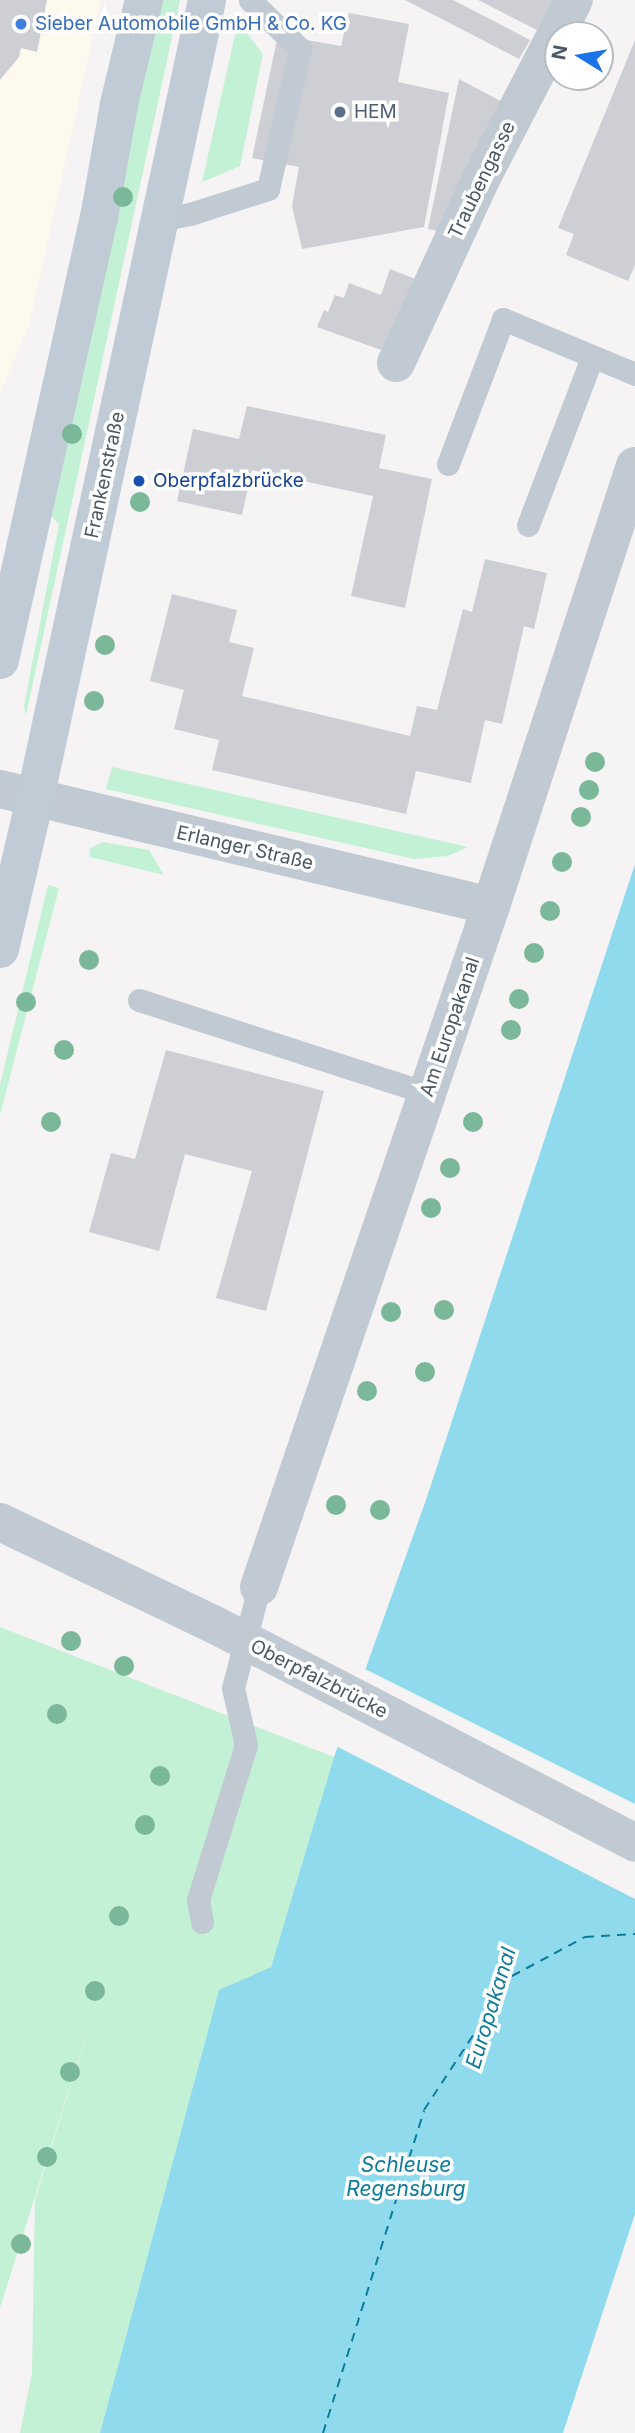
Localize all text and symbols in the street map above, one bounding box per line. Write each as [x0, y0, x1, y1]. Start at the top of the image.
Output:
place label: Sieber Automobile GmbH & Co. KG [35, 13, 347, 35]
marker: Sieber Automobile GmbH & Co. KG [13, 16, 29, 32]
north arrow [544, 21, 614, 91]
text: N [547, 43, 573, 62]
place label: HEM [354, 101, 397, 123]
marker: HEM [332, 104, 348, 120]
street label: Traubengasse [444, 118, 520, 242]
street label: Frankenstraße [80, 410, 130, 540]
place label: Oberpfalzbrücke [153, 470, 304, 492]
marker: Oberpfalzbrücke [131, 473, 147, 489]
street label: Erlanger Straße [174, 821, 316, 875]
street label: Am Europakanal [415, 954, 485, 1100]
street label: Oberpfalzbrücke [247, 1635, 391, 1723]
water label: Europakanal [461, 1944, 521, 2072]
water label: Schleuse Regensburg [346, 2152, 466, 2202]

